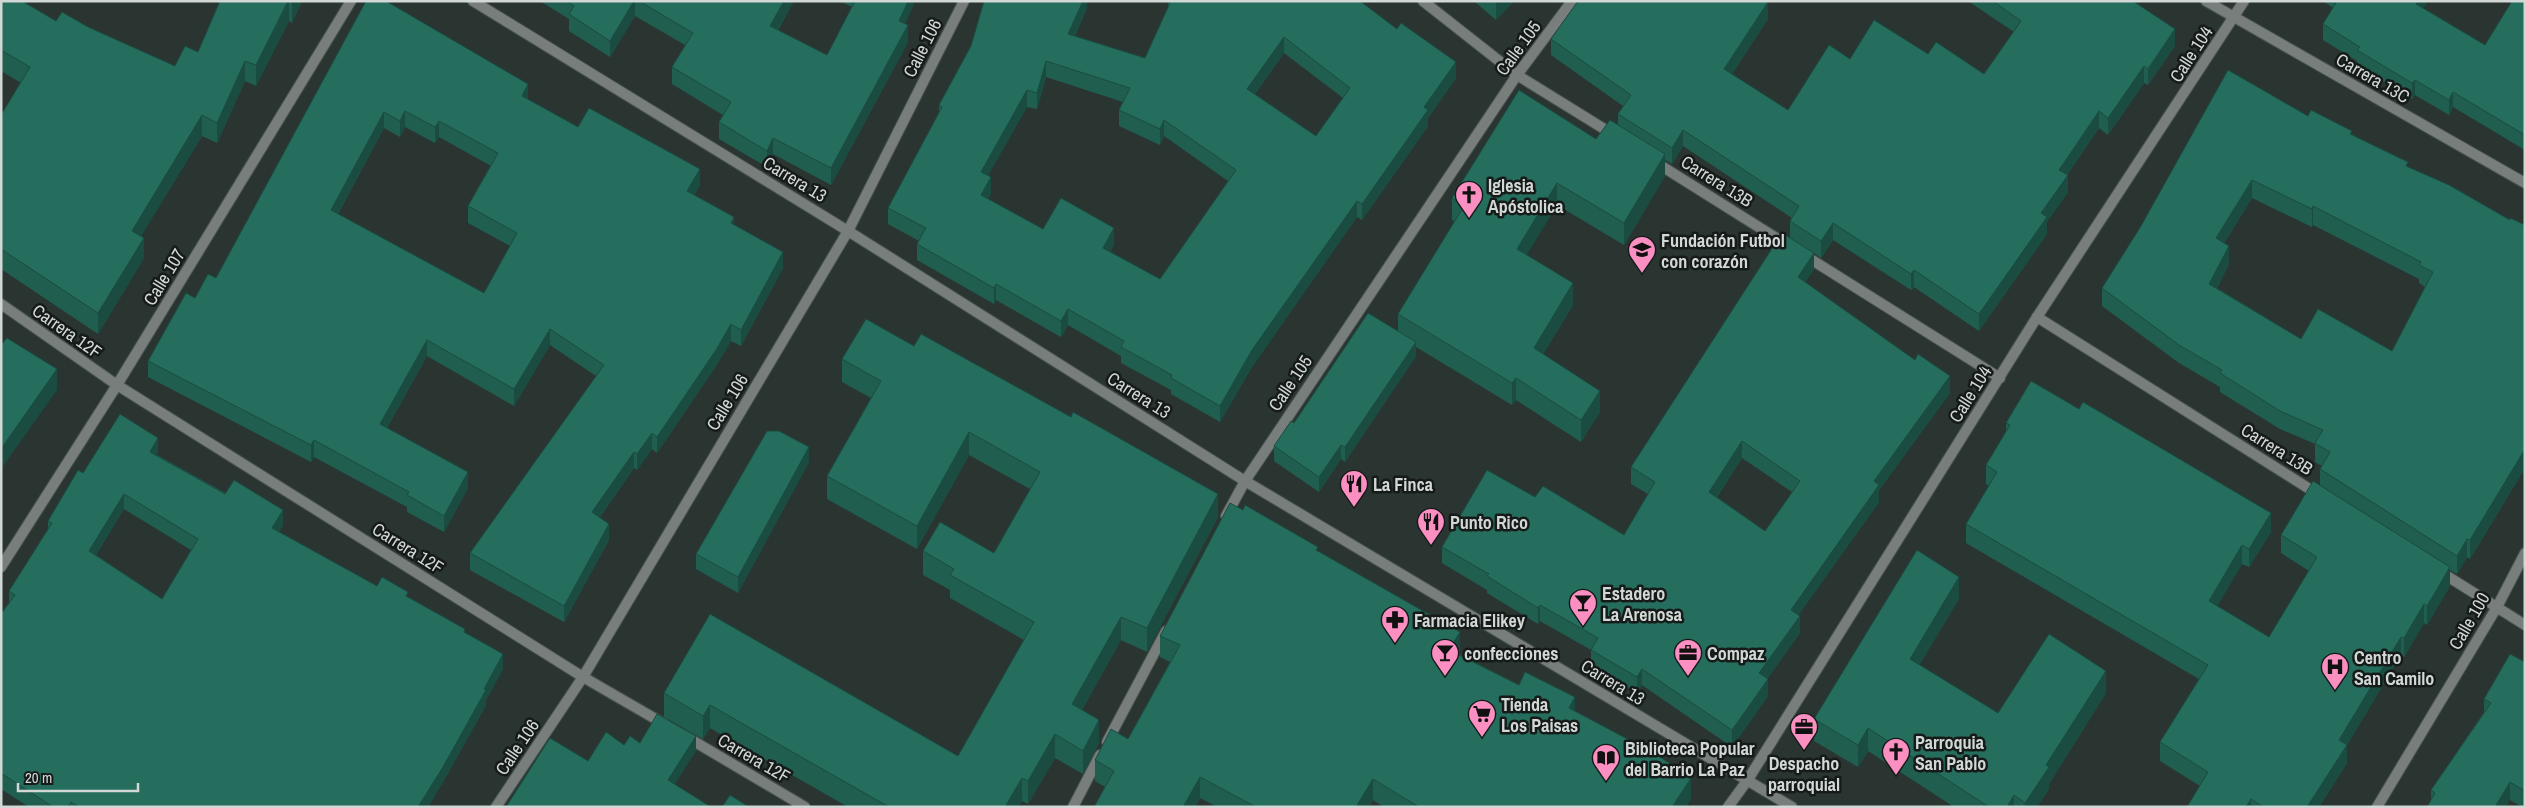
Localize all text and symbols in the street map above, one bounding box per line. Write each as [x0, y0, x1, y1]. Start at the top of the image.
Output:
street label: Calle 106 [897, 15, 947, 81]
street label: Calle 105 [1490, 15, 1546, 81]
street label: Calle 104 [2164, 21, 2218, 87]
street label: Carrera 13C [2332, 47, 2414, 109]
street label: Carrera 13B [1676, 149, 1758, 213]
street label: Carrera 13 [758, 150, 832, 208]
place label: Iglesia Apóstolica [1488, 173, 1564, 219]
church icon: Iglesia Apóstolica [1454, 180, 1484, 219]
place label: Fundación Futbol con corazón [1661, 228, 1785, 274]
school or university icon: Fundación Futbol con corazón [1627, 235, 1657, 274]
street label: Calle 107 [137, 244, 191, 310]
street label: Carrera 12F [27, 298, 107, 364]
street label: Calle 105 [1262, 350, 1318, 416]
street label: Calle 104 [1943, 361, 1997, 427]
street label: Carrera 13 [1102, 366, 1176, 424]
street label: Calle 106 [700, 369, 754, 435]
street label: Carrera 13B [2236, 417, 2318, 481]
restaurant icon: La Finca [1339, 469, 1369, 508]
place label: La Finca [1373, 472, 1434, 497]
restaurant icon: Punto Rico [1416, 507, 1446, 546]
place label: Punto Rico [1450, 510, 1528, 535]
street label: Carrera 12F [368, 516, 448, 580]
place label: Estadero La Arenosa [1602, 581, 1683, 627]
bar icon: Estadero La Arenosa [1568, 588, 1598, 627]
street label: Calle 100 [2443, 588, 2495, 654]
pharmacy icon: Farmacia Elikey [1380, 605, 1410, 644]
place label: Farmacia Elikey [1414, 608, 1526, 633]
bar icon: confecciones [1430, 638, 1460, 677]
office icon: Compaz [1673, 638, 1703, 677]
place label: confecciones [1464, 641, 1558, 666]
place label: Compaz [1707, 641, 1765, 666]
place label: Centro San Camilo [2354, 645, 2434, 691]
hospital icon: Centro San Camilo [2320, 652, 2350, 691]
street label: Carrera 13 [1576, 653, 1650, 711]
place label: Tienda Los Paisas [1501, 692, 1578, 738]
supermarket icon: Tienda Los Paisas [1467, 699, 1497, 738]
office icon: Despacho parroquial [1789, 712, 1819, 751]
street label: Calle 106 [489, 714, 545, 780]
street label: Carrera 12F [713, 727, 795, 789]
place label: Parroquia San Pablo [1915, 730, 1986, 776]
place label: Biblioteca Popular del Barrio La Paz [1625, 736, 1755, 782]
church icon: Parroquia San Pablo [1881, 737, 1911, 776]
library icon: Biblioteca Popular del Barrio La Paz [1591, 743, 1621, 782]
place label: Despacho parroquial [1768, 751, 1840, 797]
scale bar [18, 760, 138, 792]
text: 20 m [25, 767, 52, 788]

